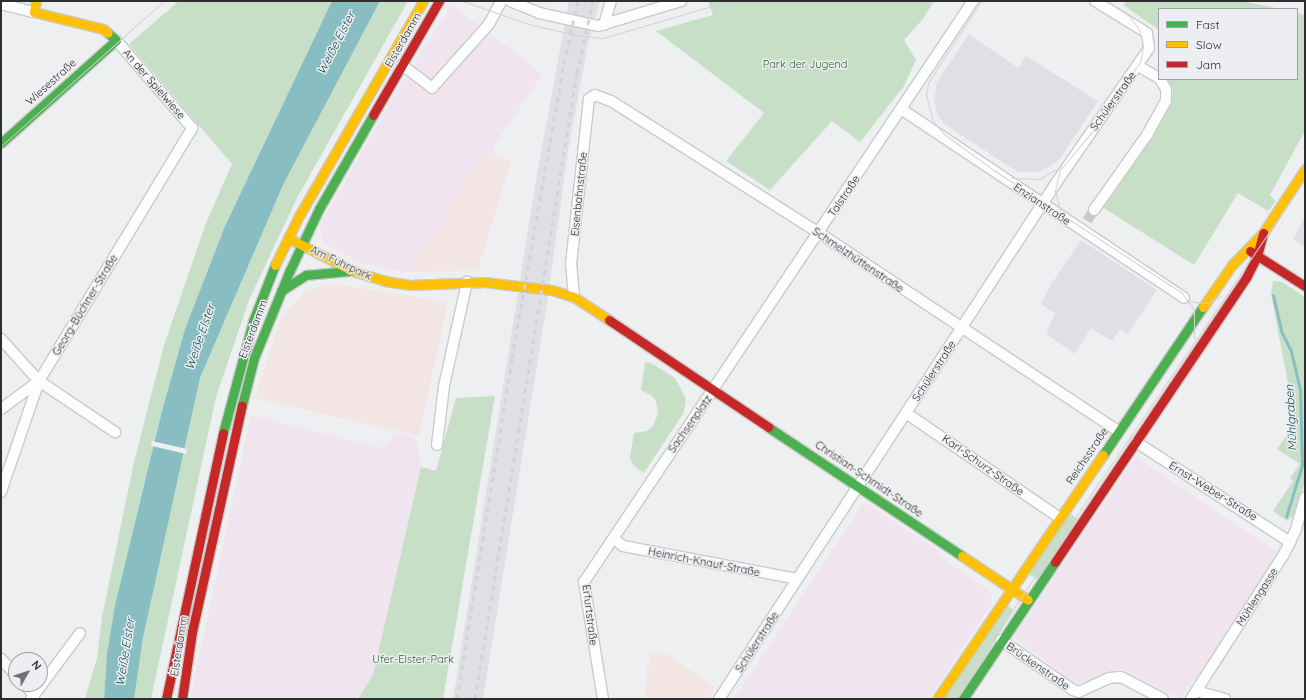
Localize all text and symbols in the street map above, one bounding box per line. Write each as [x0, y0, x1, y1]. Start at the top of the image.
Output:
legend [1158, 8, 1298, 80]
water label: Weiße Elster [314, 9, 358, 77]
street label: Elsterdamm [382, 10, 424, 70]
text: Fast [1196, 17, 1220, 32]
text: Slow [1196, 37, 1222, 52]
street label: An der Spielwiese [120, 46, 188, 122]
street label: Wiesestraße [23, 56, 79, 108]
park label: Park der Jugend [763, 57, 847, 71]
text: Jam [1196, 57, 1221, 72]
street label: Schülerstraße [1087, 69, 1139, 133]
street label: Eisenbahnstraße [568, 151, 590, 237]
street label: Talstraße [825, 173, 863, 219]
street label: Enzianstraße [1011, 180, 1073, 228]
street label: Schmelzhüttenstraße [810, 225, 906, 295]
street label: Am Fuhrpark [308, 243, 374, 283]
street label: Georg-Büchner-Straße [50, 252, 120, 358]
street label: Elsterdamm [236, 298, 270, 360]
water label: Weiße Elster [182, 302, 218, 372]
street label: Schülerstraße [909, 338, 959, 404]
water label: Mühlgraben [1282, 384, 1300, 452]
street label: Sachsenplatz [665, 393, 715, 455]
street label: Reichsstraße [1063, 425, 1111, 487]
street label: Karl-Schurz-Straße [940, 432, 1026, 498]
street label: Christian-Schmidt-Straße [813, 438, 925, 520]
street label: Ernst-Weber-Straße [1166, 458, 1260, 524]
street label: Heinrich-Knauf-Straße [647, 545, 761, 579]
street label: Mühlengasse [1233, 565, 1281, 629]
street label: Erfurtstraße [580, 584, 600, 646]
street label: Schülerstraße [732, 609, 782, 675]
street label: Elsterdamm [168, 615, 190, 677]
water label: Weiße Elster [113, 617, 137, 687]
street label: Brückenstraße [1004, 639, 1072, 693]
north arrow [8, 652, 48, 692]
park label: Ufer-Elster-Park [372, 652, 454, 666]
text: N [29, 658, 45, 673]

